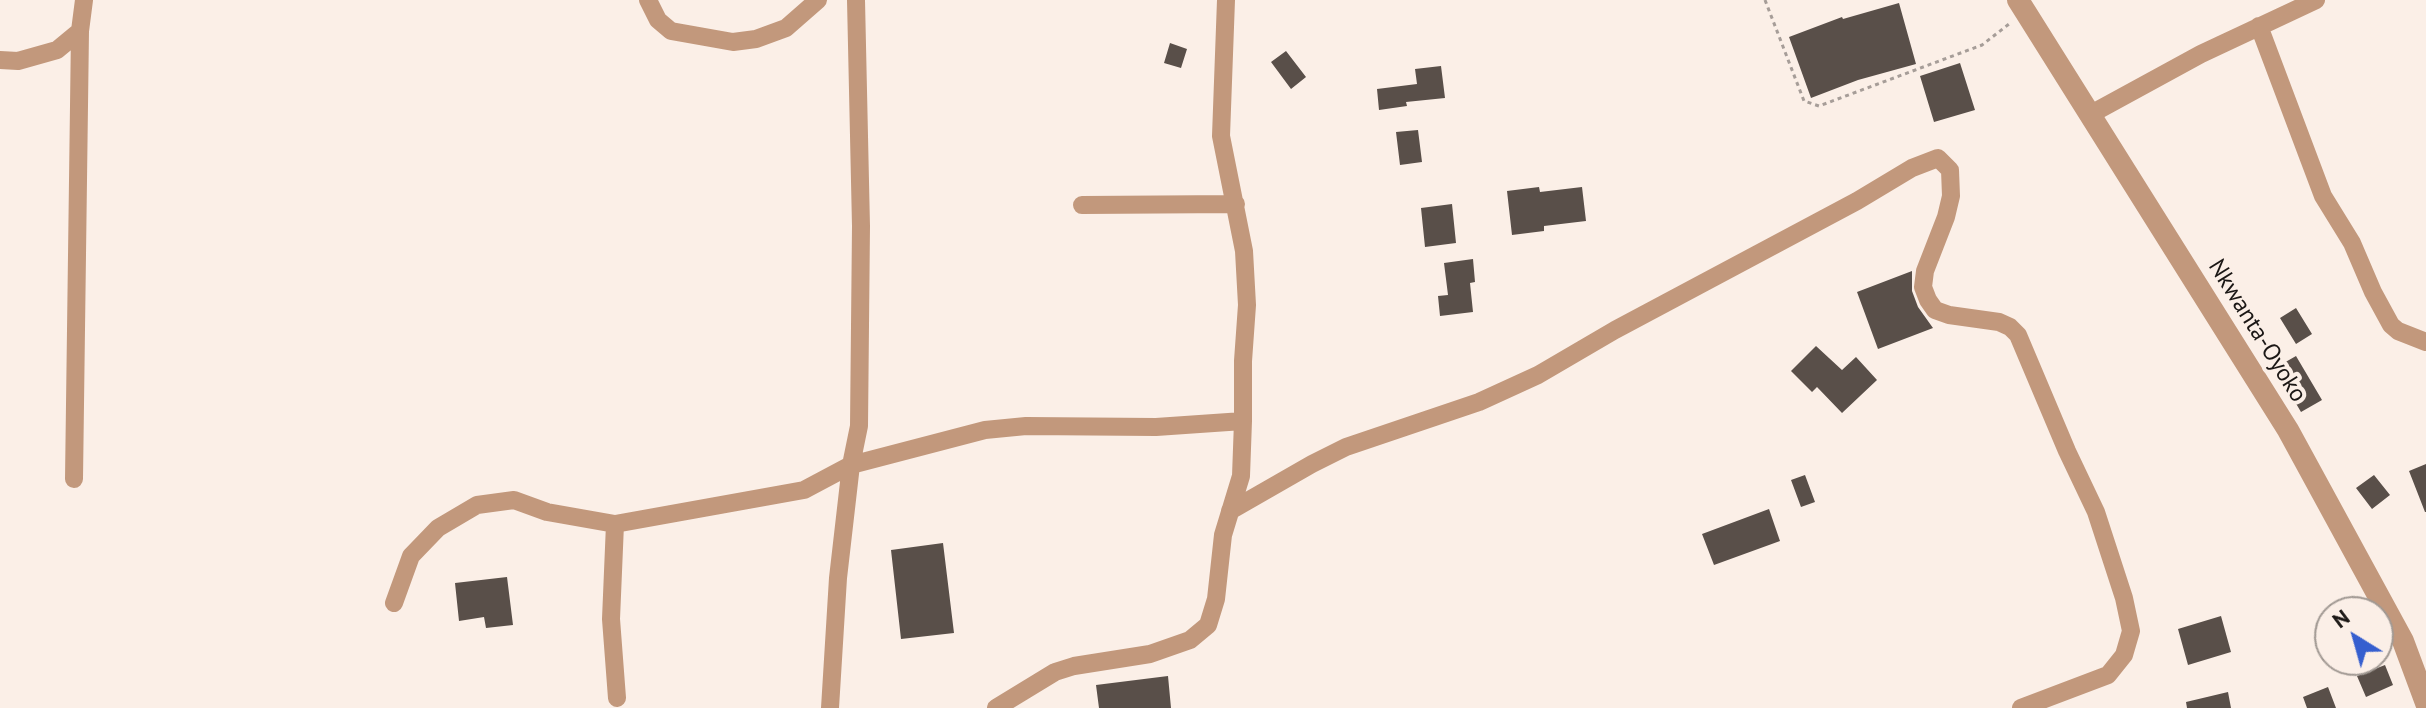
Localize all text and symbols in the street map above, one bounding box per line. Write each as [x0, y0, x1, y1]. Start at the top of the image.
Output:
street label: Nkwanta-Oyoko [2202, 254, 2312, 408]
north arrow [2314, 596, 2394, 676]
text: N [2327, 603, 2355, 634]

